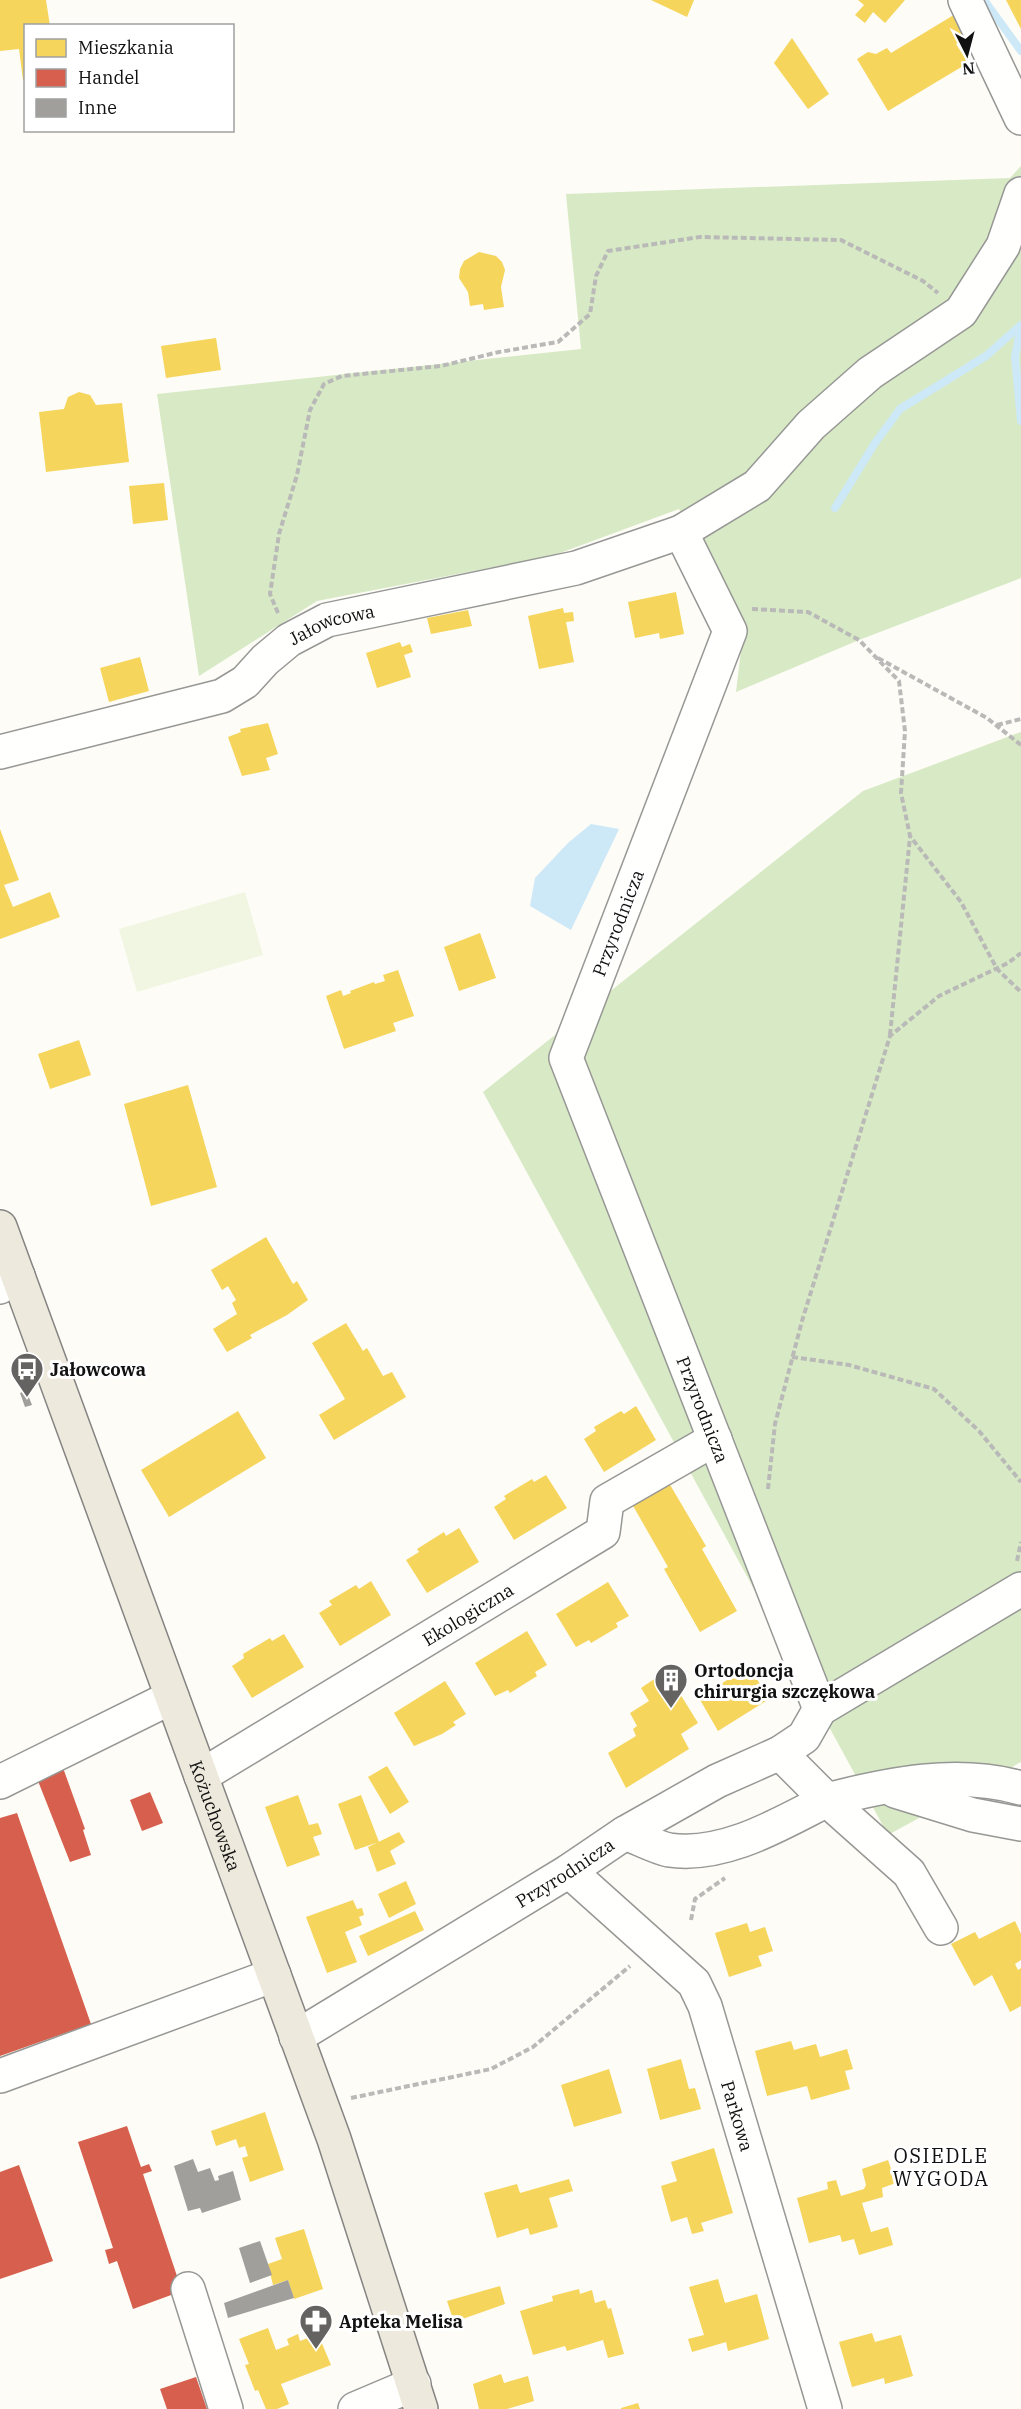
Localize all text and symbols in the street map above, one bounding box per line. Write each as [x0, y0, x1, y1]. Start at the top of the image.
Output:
legend [24, 24, 234, 132]
north arrow [937, 24, 997, 84]
text: Mieszkania [78, 36, 174, 59]
text: N [961, 58, 976, 80]
text: Handel [78, 66, 140, 89]
text: Inne [78, 96, 117, 119]
street label: Jałowcowa [285, 599, 377, 650]
street label: Przyrodnicza [587, 866, 649, 980]
bus stop icon: Jałowcowa [9, 1351, 45, 1398]
street label: Przyrodnicza [672, 1353, 734, 1466]
place label: Jałowcowa [50, 1358, 146, 1381]
street label: Ekologiczna [418, 1578, 518, 1651]
place label: Ortodoncja chirurgia szczękowa [694, 1659, 875, 1703]
building icon: Ortodoncja chirurgia szczękowa [653, 1662, 689, 1709]
street label: Kożuchowska [185, 1757, 246, 1874]
street label: Przyrodnicza [511, 1832, 618, 1912]
street label: Parkowa [716, 2078, 759, 2154]
district label: OSIEDLE WYGODA [892, 2142, 990, 2192]
pharmacy icon: Apteka Melisa [298, 2303, 334, 2350]
place label: Apteka Melisa [339, 2310, 463, 2333]

